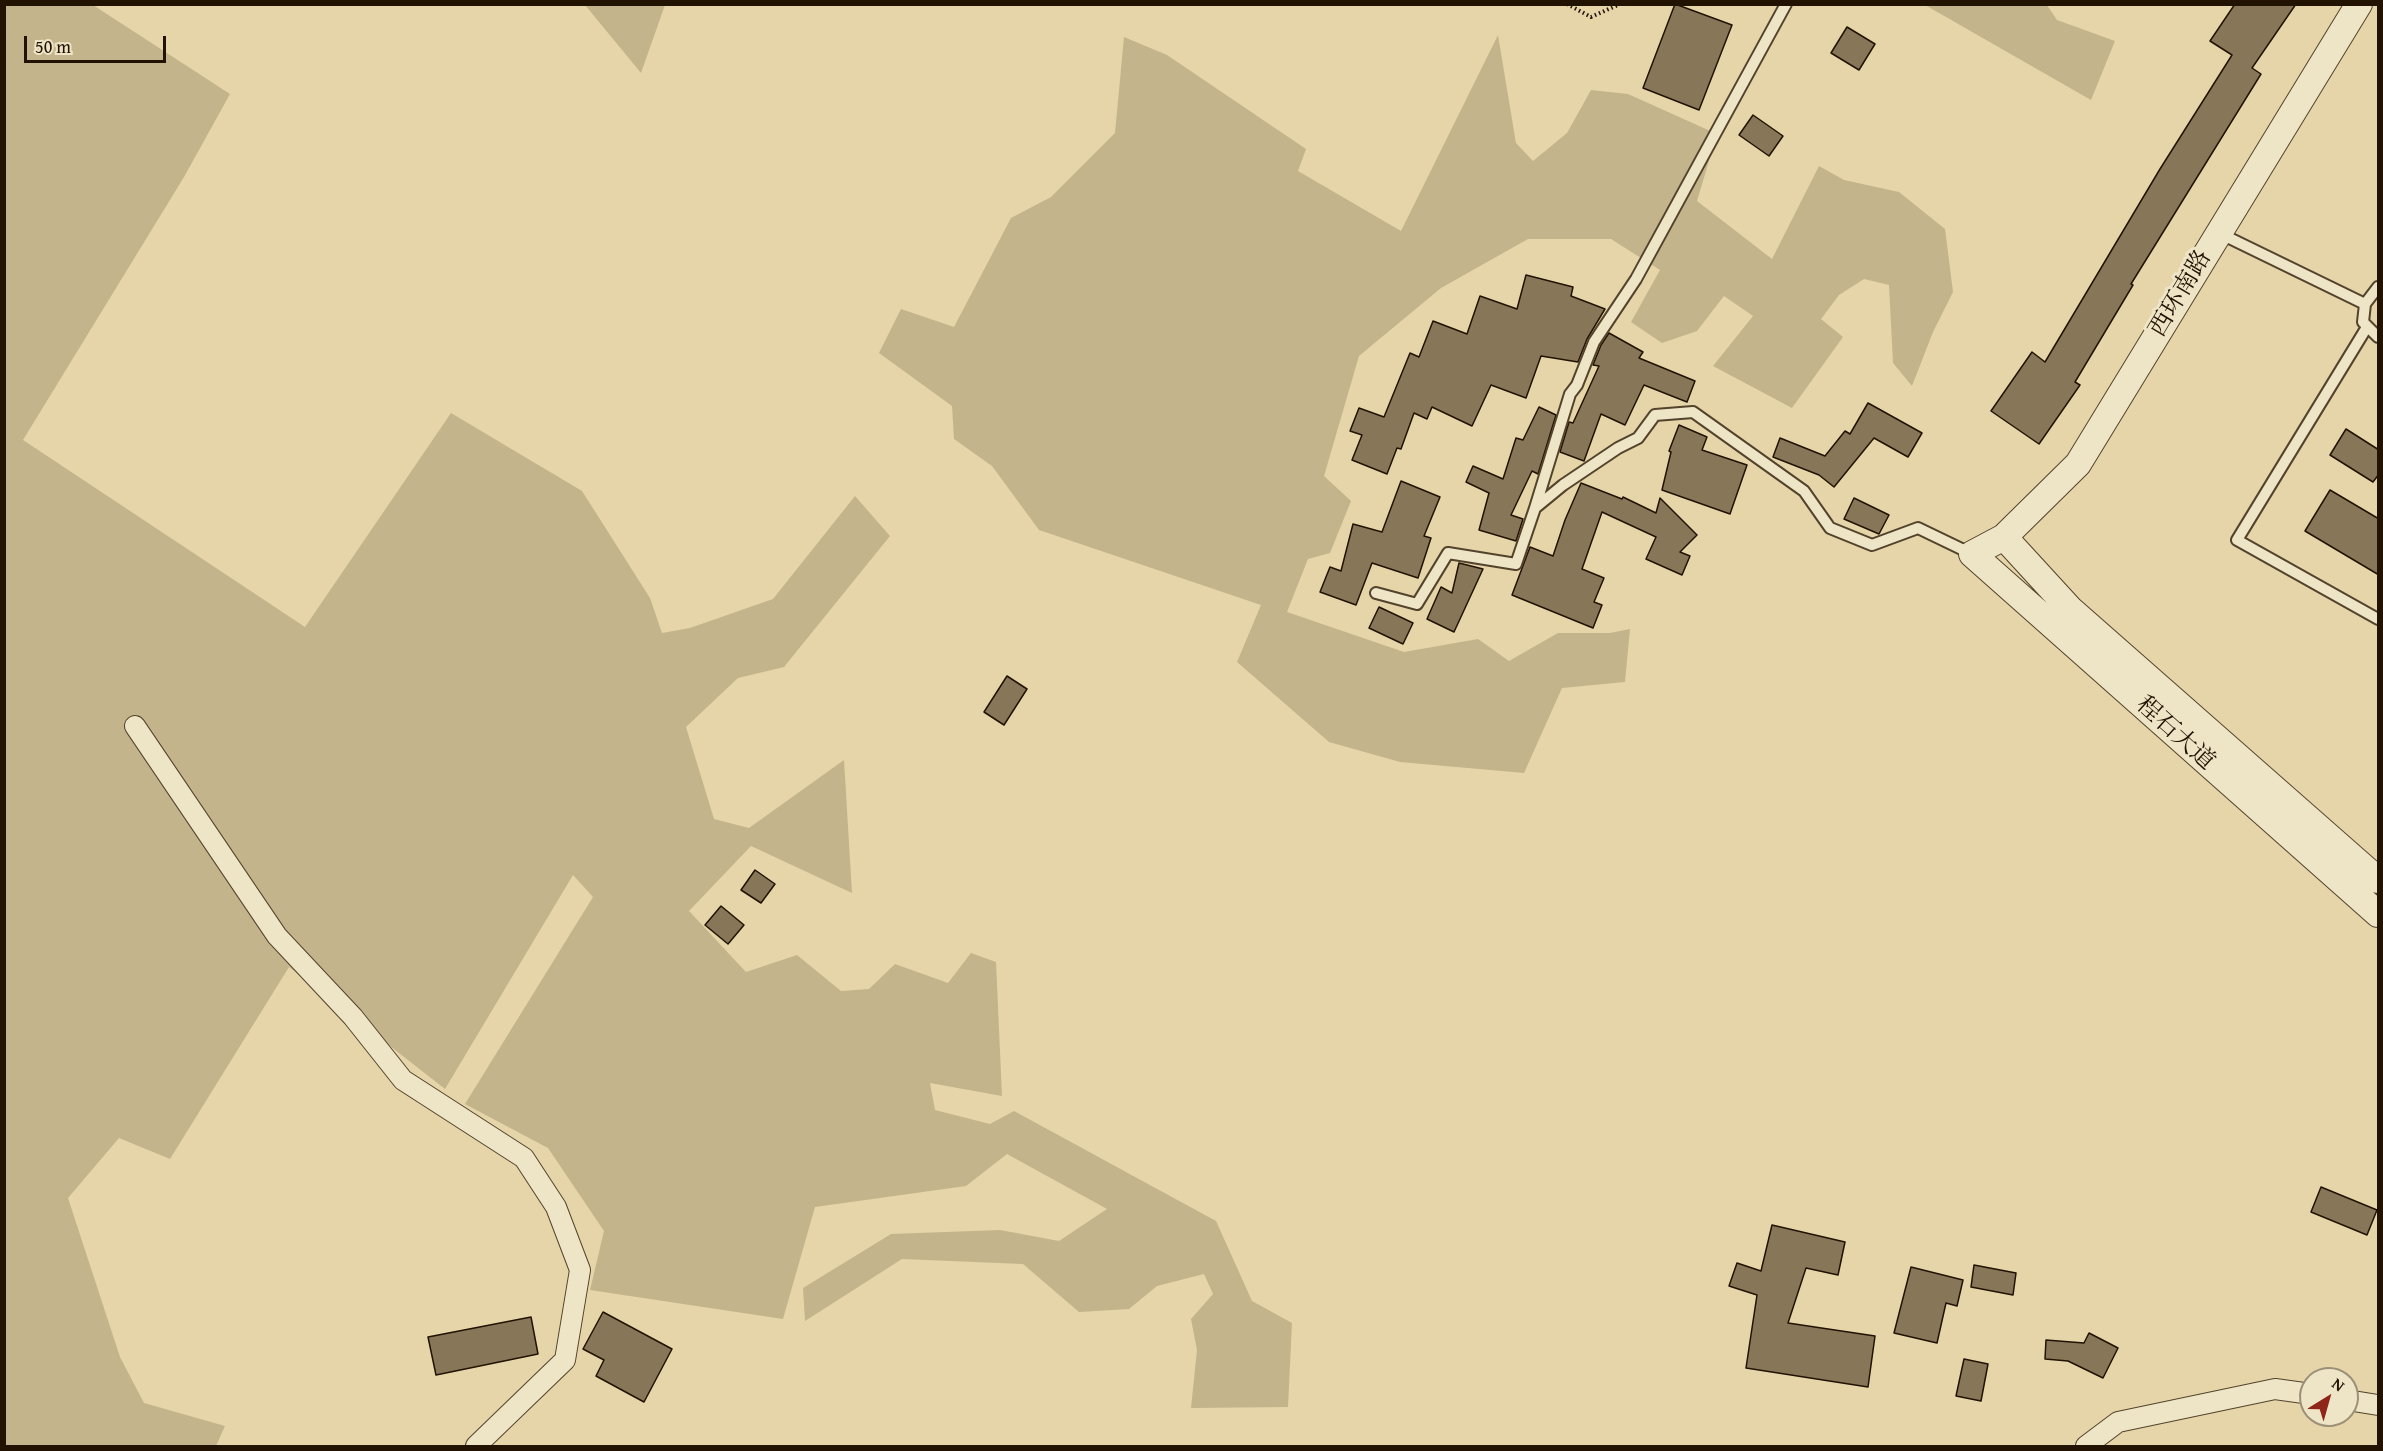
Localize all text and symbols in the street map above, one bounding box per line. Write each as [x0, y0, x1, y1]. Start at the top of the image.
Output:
scale bar [27, 24, 170, 62]
text: 50 m [35, 33, 71, 60]
street label: 西环南路 [2144, 245, 2218, 343]
street label: 程石大道 [2130, 691, 2220, 777]
north arrow [2299, 1367, 2359, 1427]
text: N [2327, 1371, 2350, 1397]

